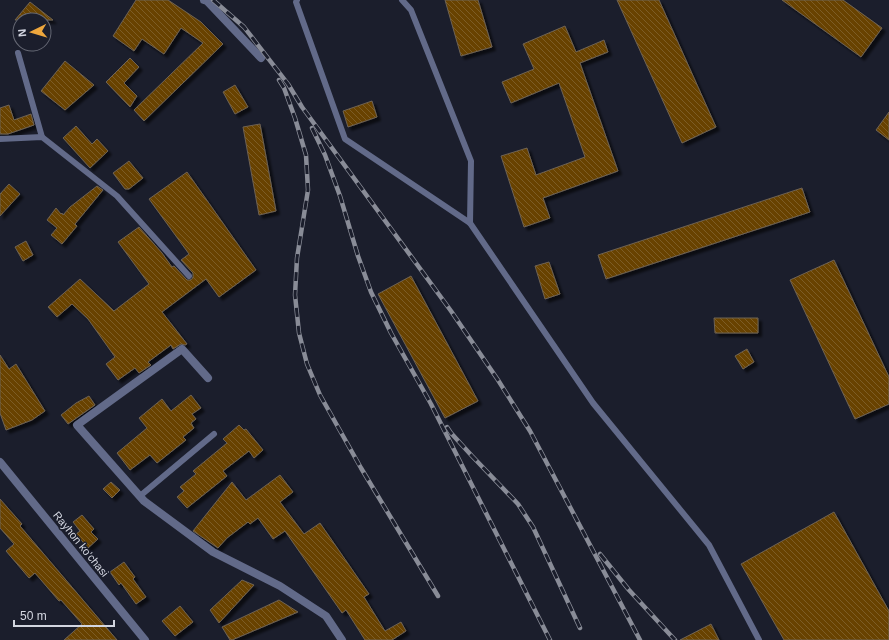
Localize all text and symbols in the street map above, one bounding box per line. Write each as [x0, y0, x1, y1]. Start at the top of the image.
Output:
north arrow [12, 12, 52, 52]
text: N [16, 28, 28, 37]
street label: Rayhon ko'chasi [51, 509, 111, 579]
scale bar [14, 602, 114, 628]
text: 50 m [20, 609, 47, 623]

